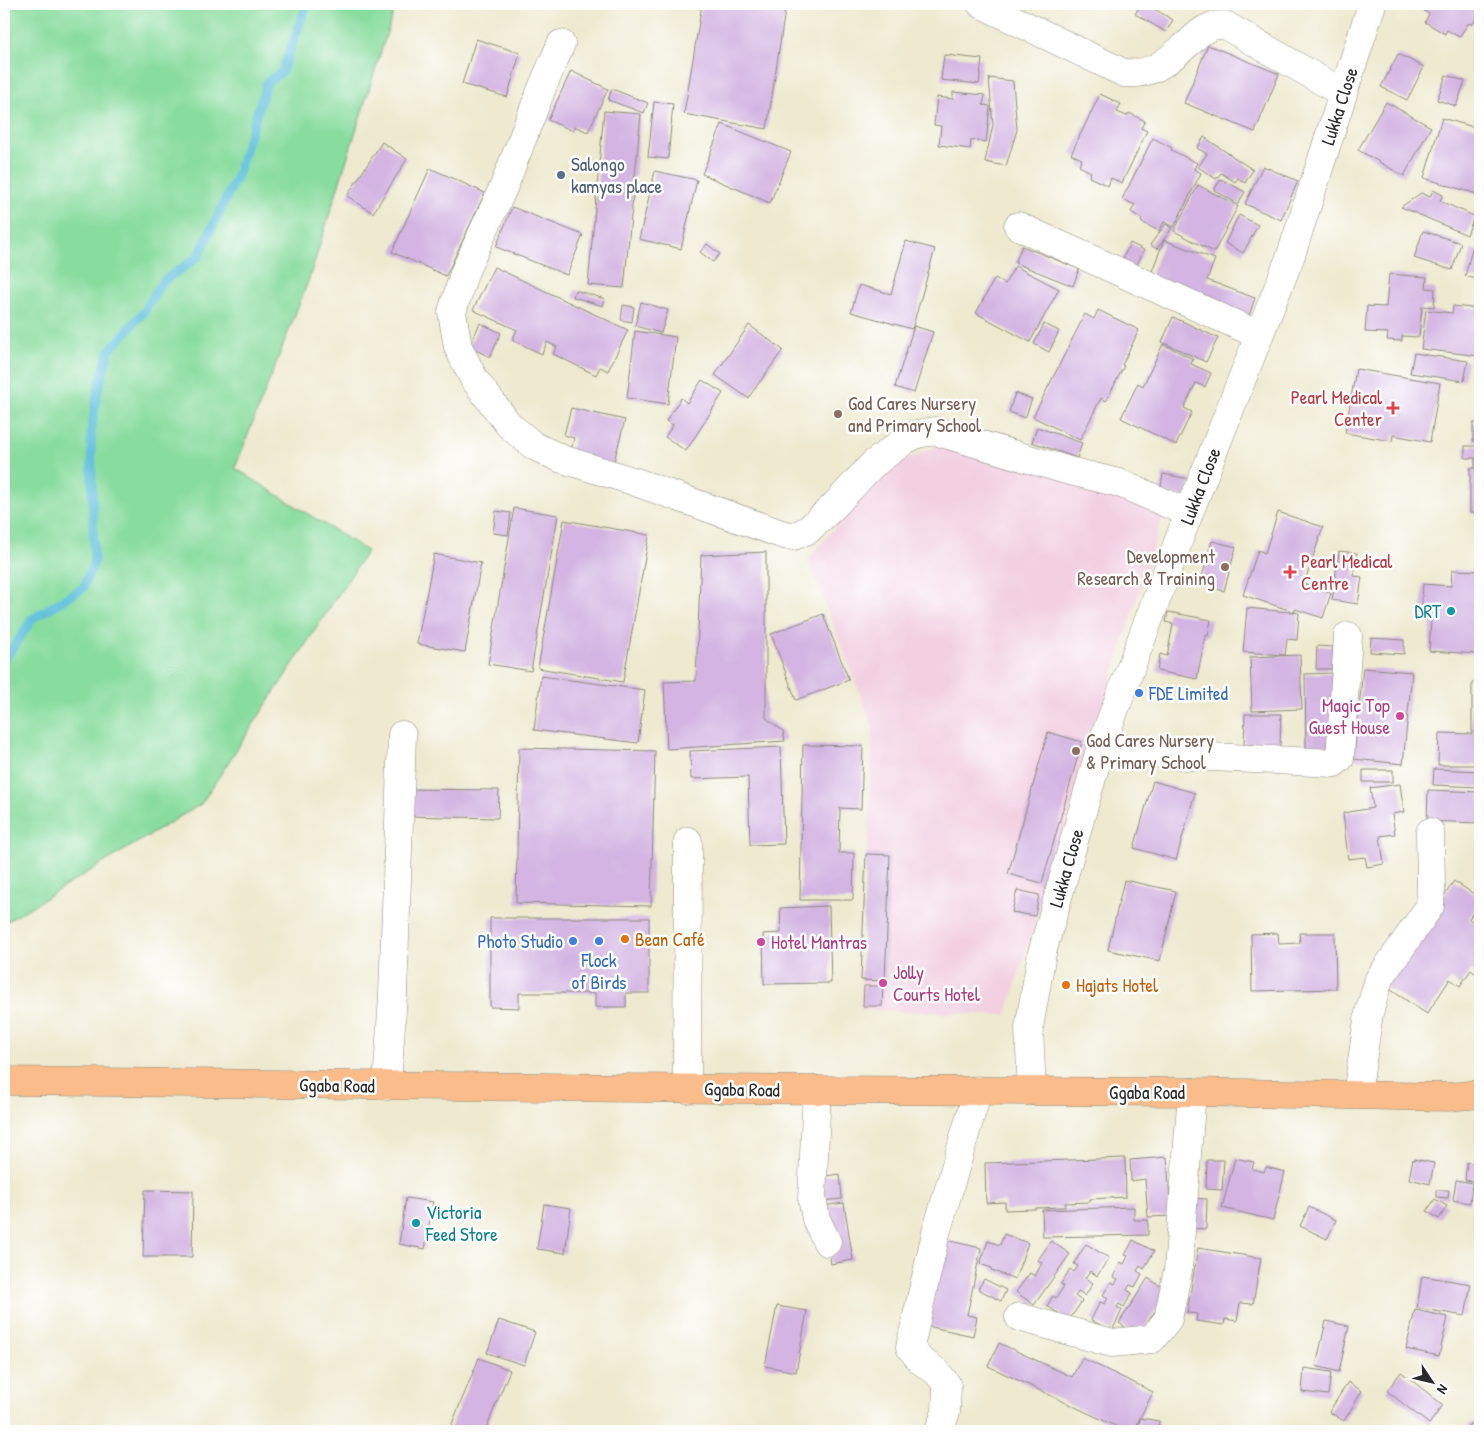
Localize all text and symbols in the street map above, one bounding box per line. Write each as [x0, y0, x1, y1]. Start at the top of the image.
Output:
street label: Lukka Close [1314, 63, 1364, 148]
place label: Salongo kamyas place [571, 151, 662, 199]
marker: Salongo kamyas place [555, 169, 567, 181]
place label: Pearl Medical Center [1291, 384, 1383, 432]
place label: God Cares Nursery and Primary School [848, 390, 982, 438]
marker: Pearl Medical Center [1386, 401, 1400, 415]
marker: God Cares Nursery and Primary School [832, 408, 844, 420]
street label: Lukka Close [1173, 443, 1227, 528]
place label: Development Research & Training [1077, 543, 1215, 591]
place label: Pearl Medical Centre [1301, 548, 1393, 596]
marker: Development Research & Training [1219, 561, 1231, 573]
marker: Pearl Medical Centre [1283, 565, 1297, 579]
place label: DRT [1414, 598, 1442, 624]
marker: DRT [1445, 605, 1457, 617]
place label: FDE Limited [1148, 680, 1229, 706]
marker: FDE Limited [1133, 687, 1145, 699]
place label: Magic Top Guest House [1308, 692, 1390, 740]
marker: Magic Top Guest House [1394, 710, 1406, 722]
place label: God Cares Nursery & Primary School [1086, 727, 1214, 775]
marker: God Cares Nursery & Primary School [1070, 745, 1082, 757]
street label: Lukka Close [1042, 825, 1090, 910]
place label: Bean Café [635, 926, 705, 952]
place label: Photo Studio [477, 928, 563, 954]
place label: Hotel Mantras [771, 929, 867, 955]
marker: Bean Café [619, 933, 631, 945]
marker: Photo Studio [567, 935, 579, 947]
marker: Flock of Birds [593, 935, 605, 947]
marker: Hotel Mantras [755, 936, 767, 948]
place label: Flock of Birds [572, 947, 626, 995]
place label: Jolly Courts Hotel [893, 959, 981, 1007]
place label: Hajats Hotel [1076, 972, 1159, 998]
marker: Jolly Courts Hotel [877, 977, 889, 989]
marker: Hajats Hotel [1060, 979, 1072, 991]
street label: Ggaba Road [299, 1071, 376, 1099]
street label: Ggaba Road [704, 1075, 781, 1103]
street label: Ggaba Road [1109, 1079, 1185, 1105]
place label: Victoria Feed Store [425, 1199, 498, 1247]
marker: Victoria Feed Store [410, 1217, 422, 1229]
north arrow [1406, 1358, 1456, 1408]
text: N [1433, 1381, 1453, 1399]

